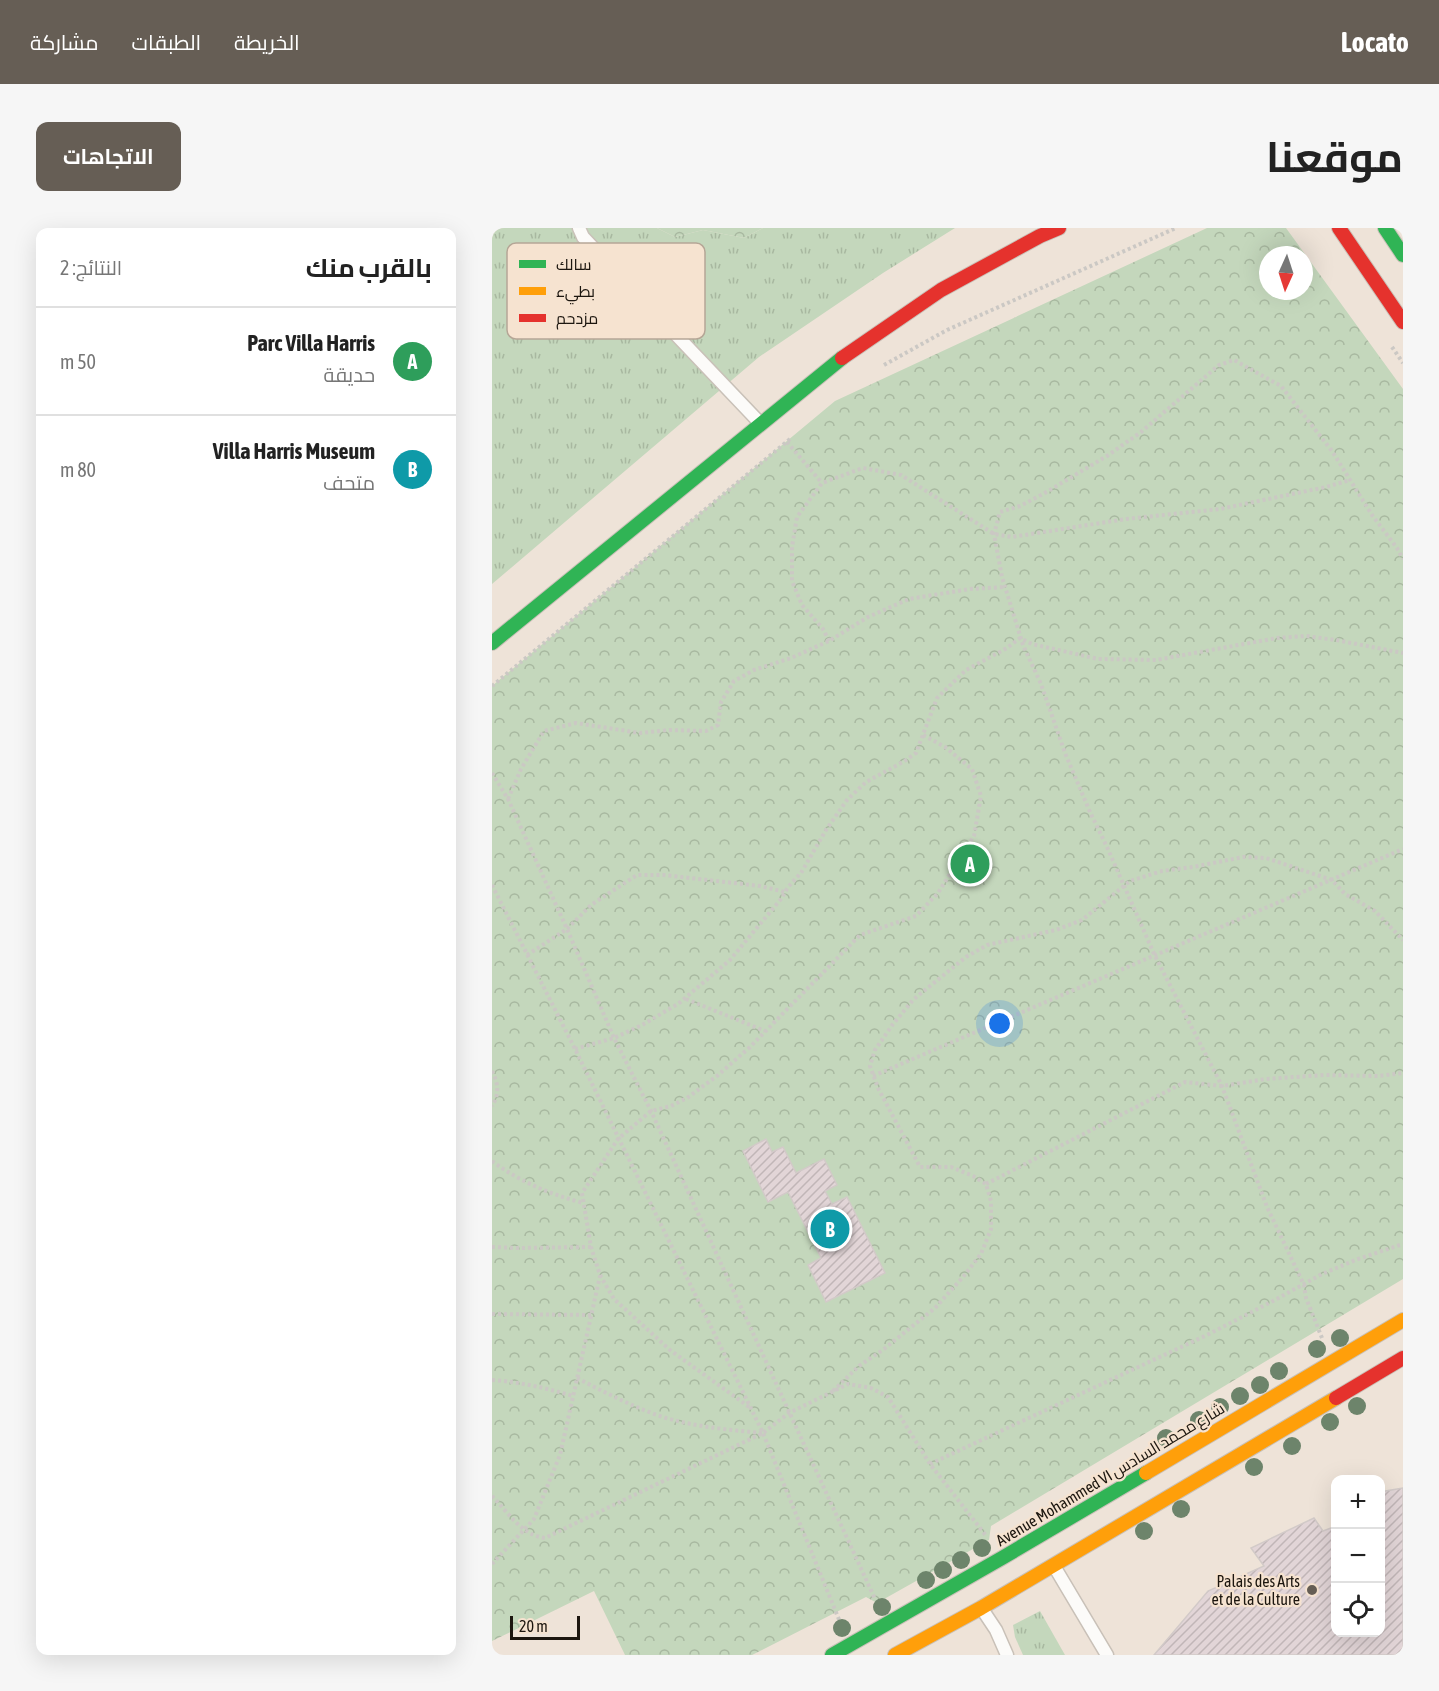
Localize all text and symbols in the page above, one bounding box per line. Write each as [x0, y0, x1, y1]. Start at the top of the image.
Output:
text: Locato [1341, 26, 1409, 58]
text: مشاركة [30, 30, 99, 54]
text: الطبقات [132, 30, 201, 54]
text: الخريطة [234, 30, 300, 54]
button: الاتجاهات [36, 122, 181, 191]
text: موقعنا [1266, 133, 1403, 181]
legend [507, 243, 705, 339]
north arrow [1259, 246, 1313, 300]
text: بالقرب منك [306, 253, 432, 283]
text: سالك [556, 255, 591, 273]
text: النتائج: 2 [60, 256, 122, 279]
text: بطيء [556, 282, 595, 305]
text: مزدحم [556, 309, 598, 330]
text: Parc Villa Harris [247, 330, 375, 356]
text: 50 m [60, 350, 96, 373]
text: A [408, 350, 417, 373]
text: حديقة [324, 363, 375, 386]
text: Villa Harris Museum [213, 438, 375, 464]
text: 80 m [60, 458, 96, 481]
text: B [408, 458, 417, 481]
text: متحف [323, 471, 375, 494]
pin: A [950, 842, 990, 886]
your location [985, 1009, 1014, 1038]
pin: B [810, 1206, 850, 1252]
street label: Avenue Mohammed VI شارع محمد السادس [993, 1399, 1229, 1552]
map controls [1331, 1475, 1385, 1637]
button: + [1331, 1475, 1385, 1529]
button: − [1331, 1529, 1385, 1583]
place label: Palais des Arts et de la Culture [1212, 1572, 1300, 1608]
marker: Palais des Arts et de la Culture [1305, 1583, 1319, 1597]
button: locate [1331, 1583, 1385, 1637]
scale bar [510, 1613, 580, 1640]
text: 20 m [519, 1617, 548, 1635]

